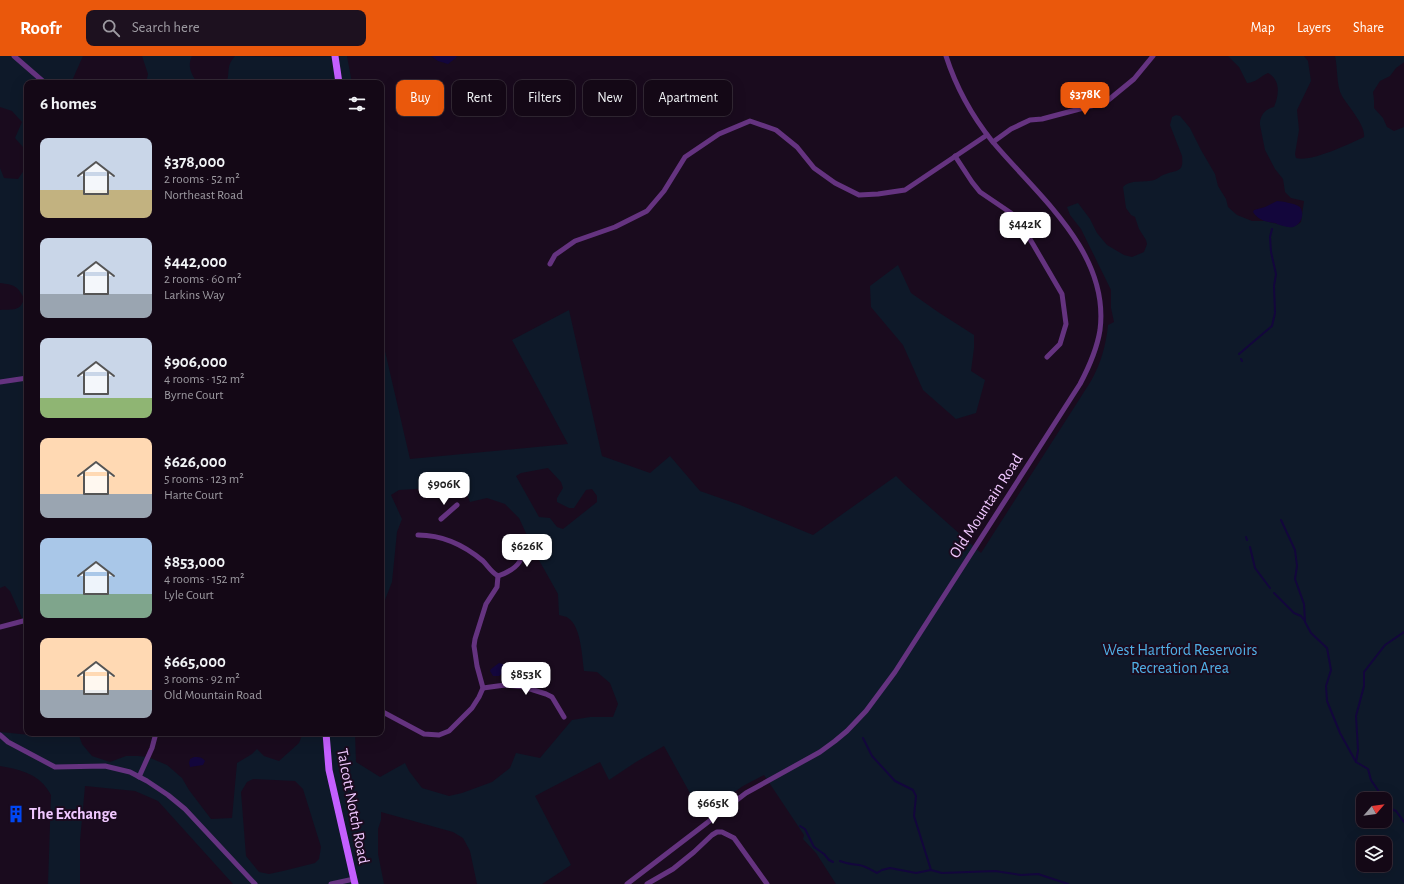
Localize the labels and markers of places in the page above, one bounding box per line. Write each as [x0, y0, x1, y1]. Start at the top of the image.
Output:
pin: $378K [1057, 82, 1113, 116]
pin: $442K [997, 212, 1053, 246]
pin: $906K [416, 472, 472, 506]
pin: $626K [499, 534, 555, 568]
pin: $853K [498, 662, 554, 696]
pin: $665K [685, 791, 741, 825]
building icon: The Exchange [6, 804, 26, 824]
place label: The Exchange [29, 806, 117, 822]

